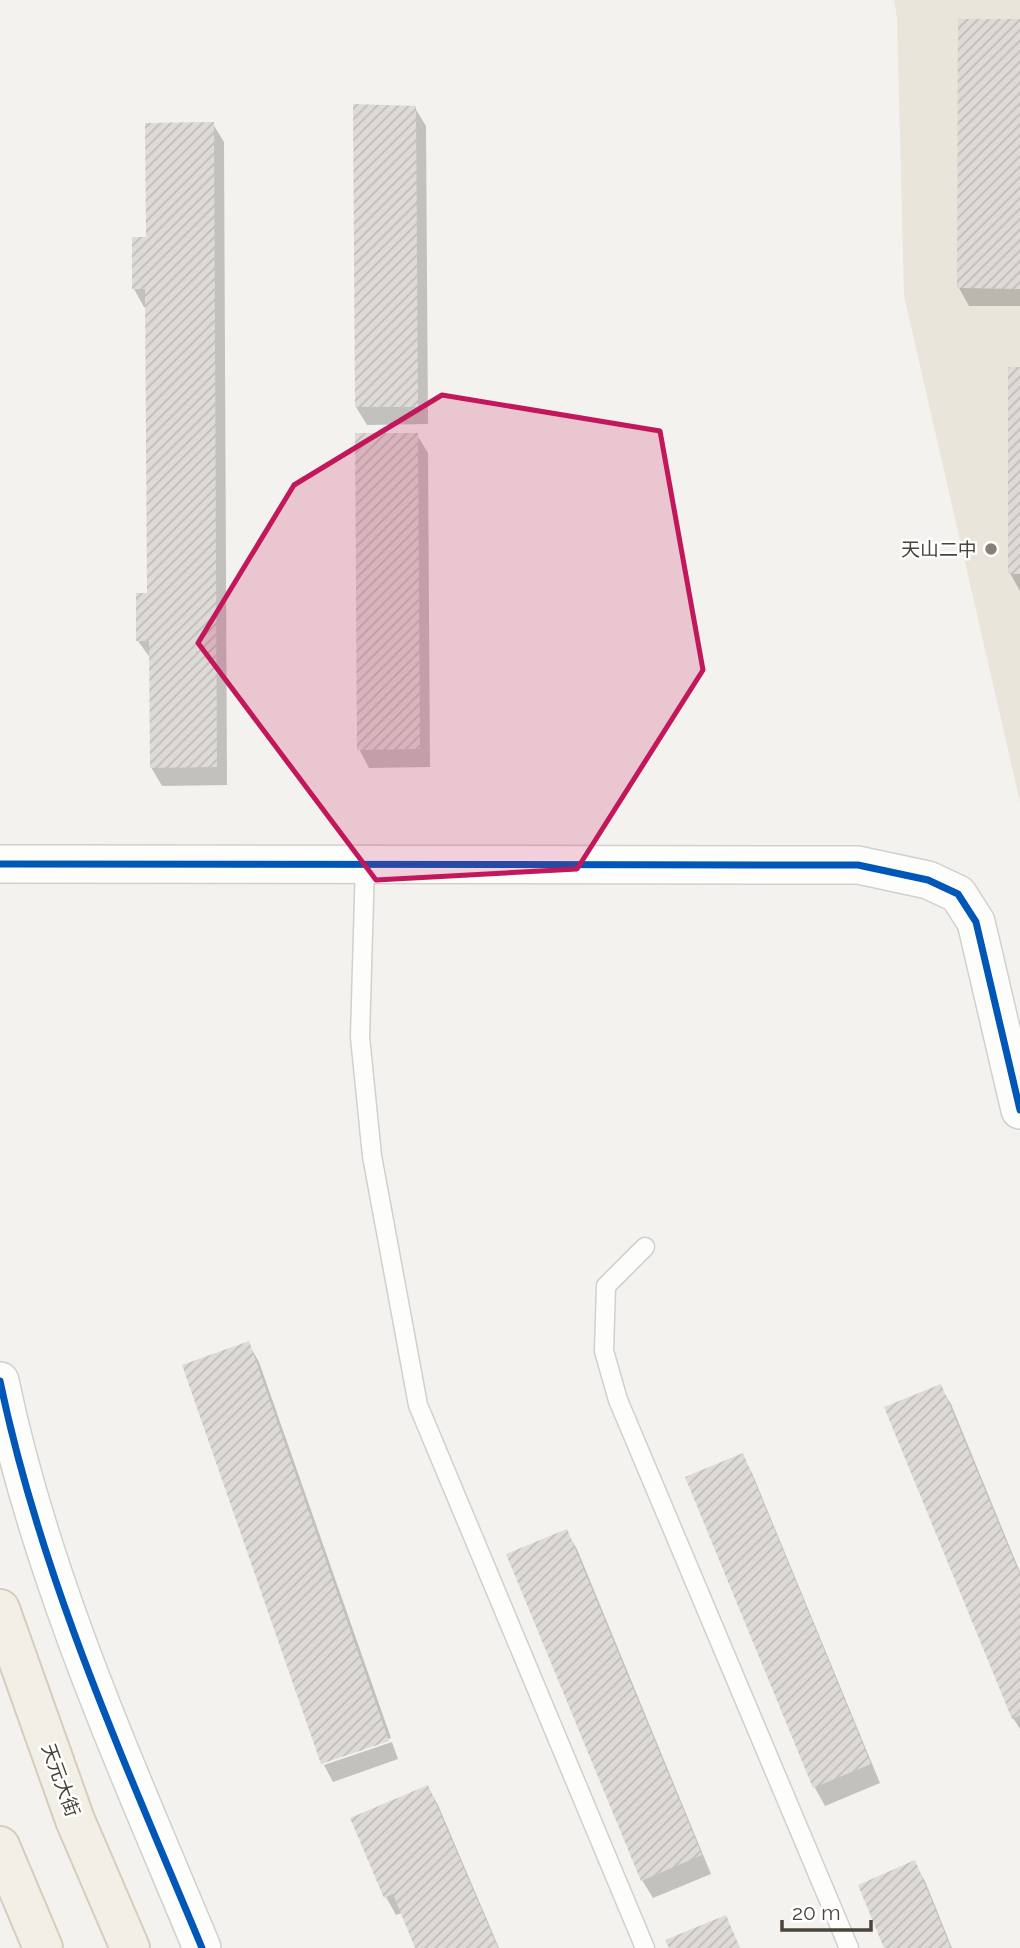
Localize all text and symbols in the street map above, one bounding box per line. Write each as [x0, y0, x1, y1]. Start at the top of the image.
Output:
place label: 天山二中 [901, 538, 977, 560]
marker: 天山二中 [983, 541, 999, 557]
street label: 天元大街 [38, 1741, 84, 1819]
scale bar [782, 1888, 871, 1932]
text: 20 m [792, 1900, 840, 1925]

